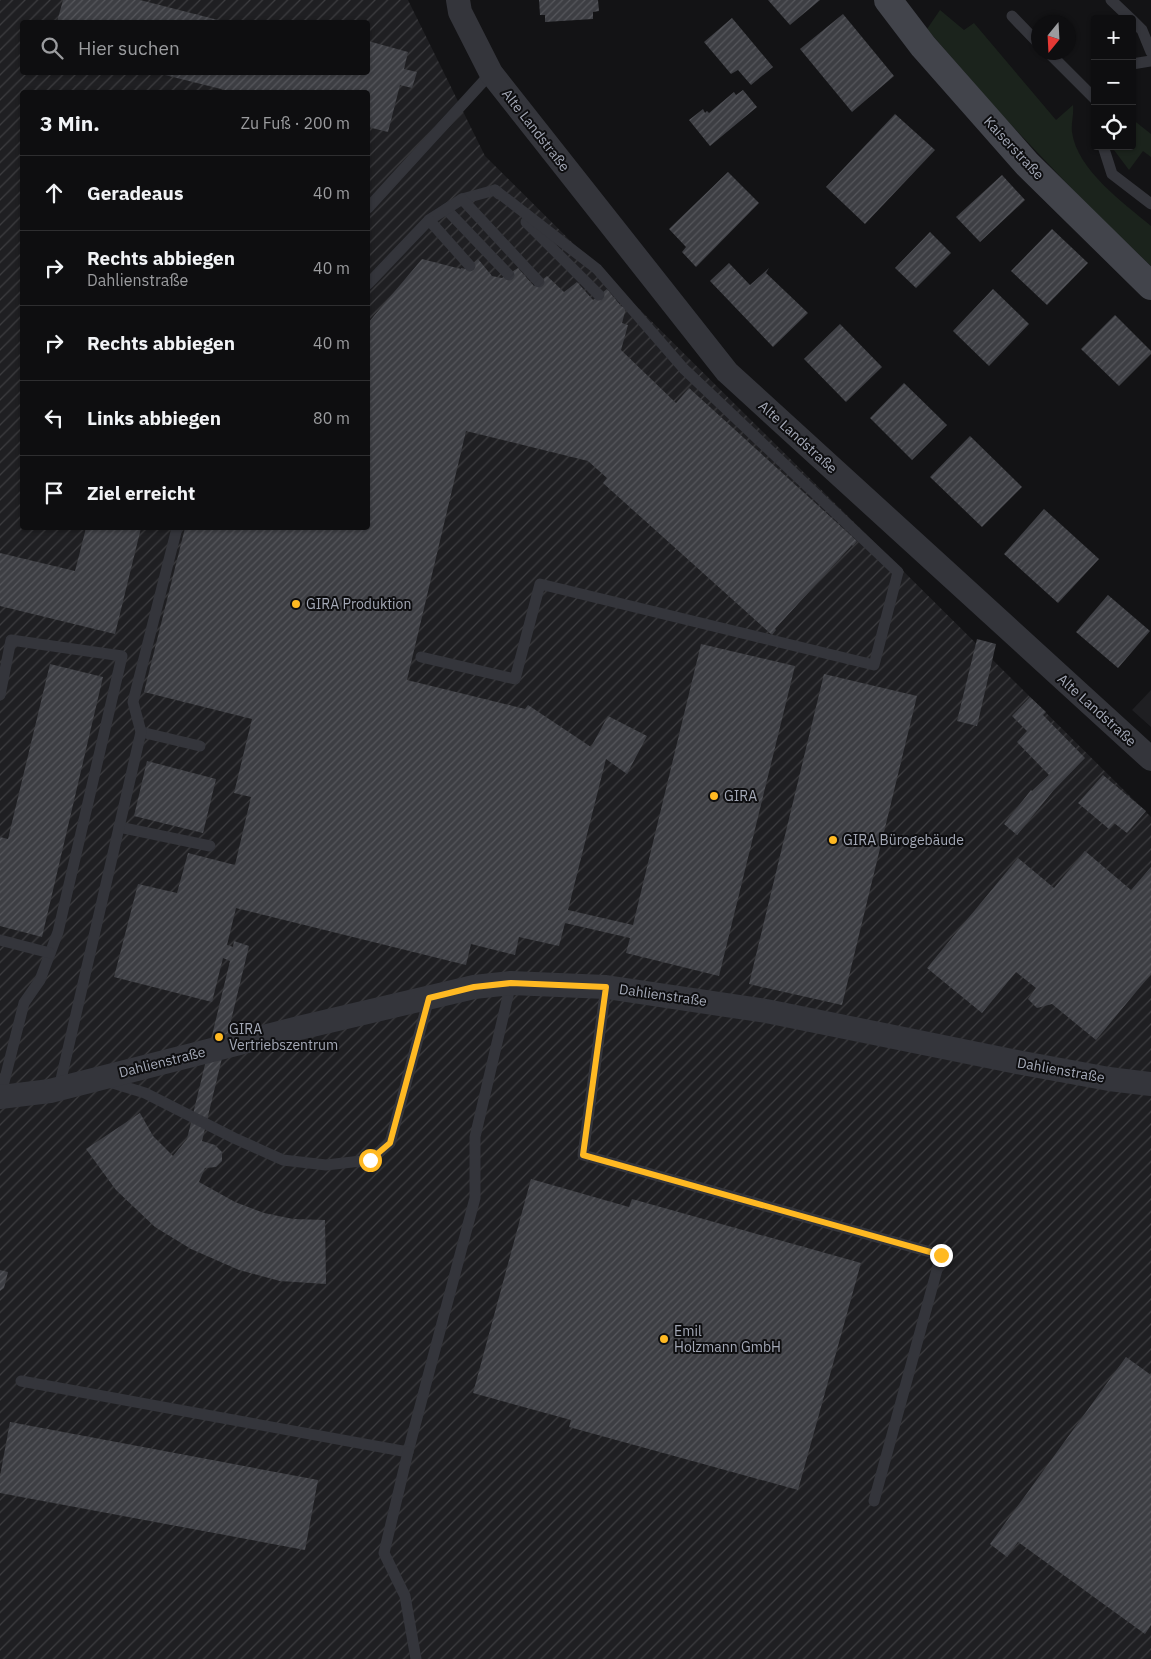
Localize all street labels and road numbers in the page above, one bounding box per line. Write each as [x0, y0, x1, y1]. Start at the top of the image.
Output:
street label: Alte Landstraße [498, 85, 574, 175]
street label: Kaiserstraße [980, 113, 1048, 184]
street label: Alte Landstraße [755, 397, 841, 477]
street label: Alte Landstraße [1054, 670, 1140, 750]
street label: Dahlienstraße [618, 980, 708, 1010]
street label: Dahlienstraße [117, 1042, 207, 1081]
street label: Dahlienstraße [1016, 1053, 1107, 1087]

